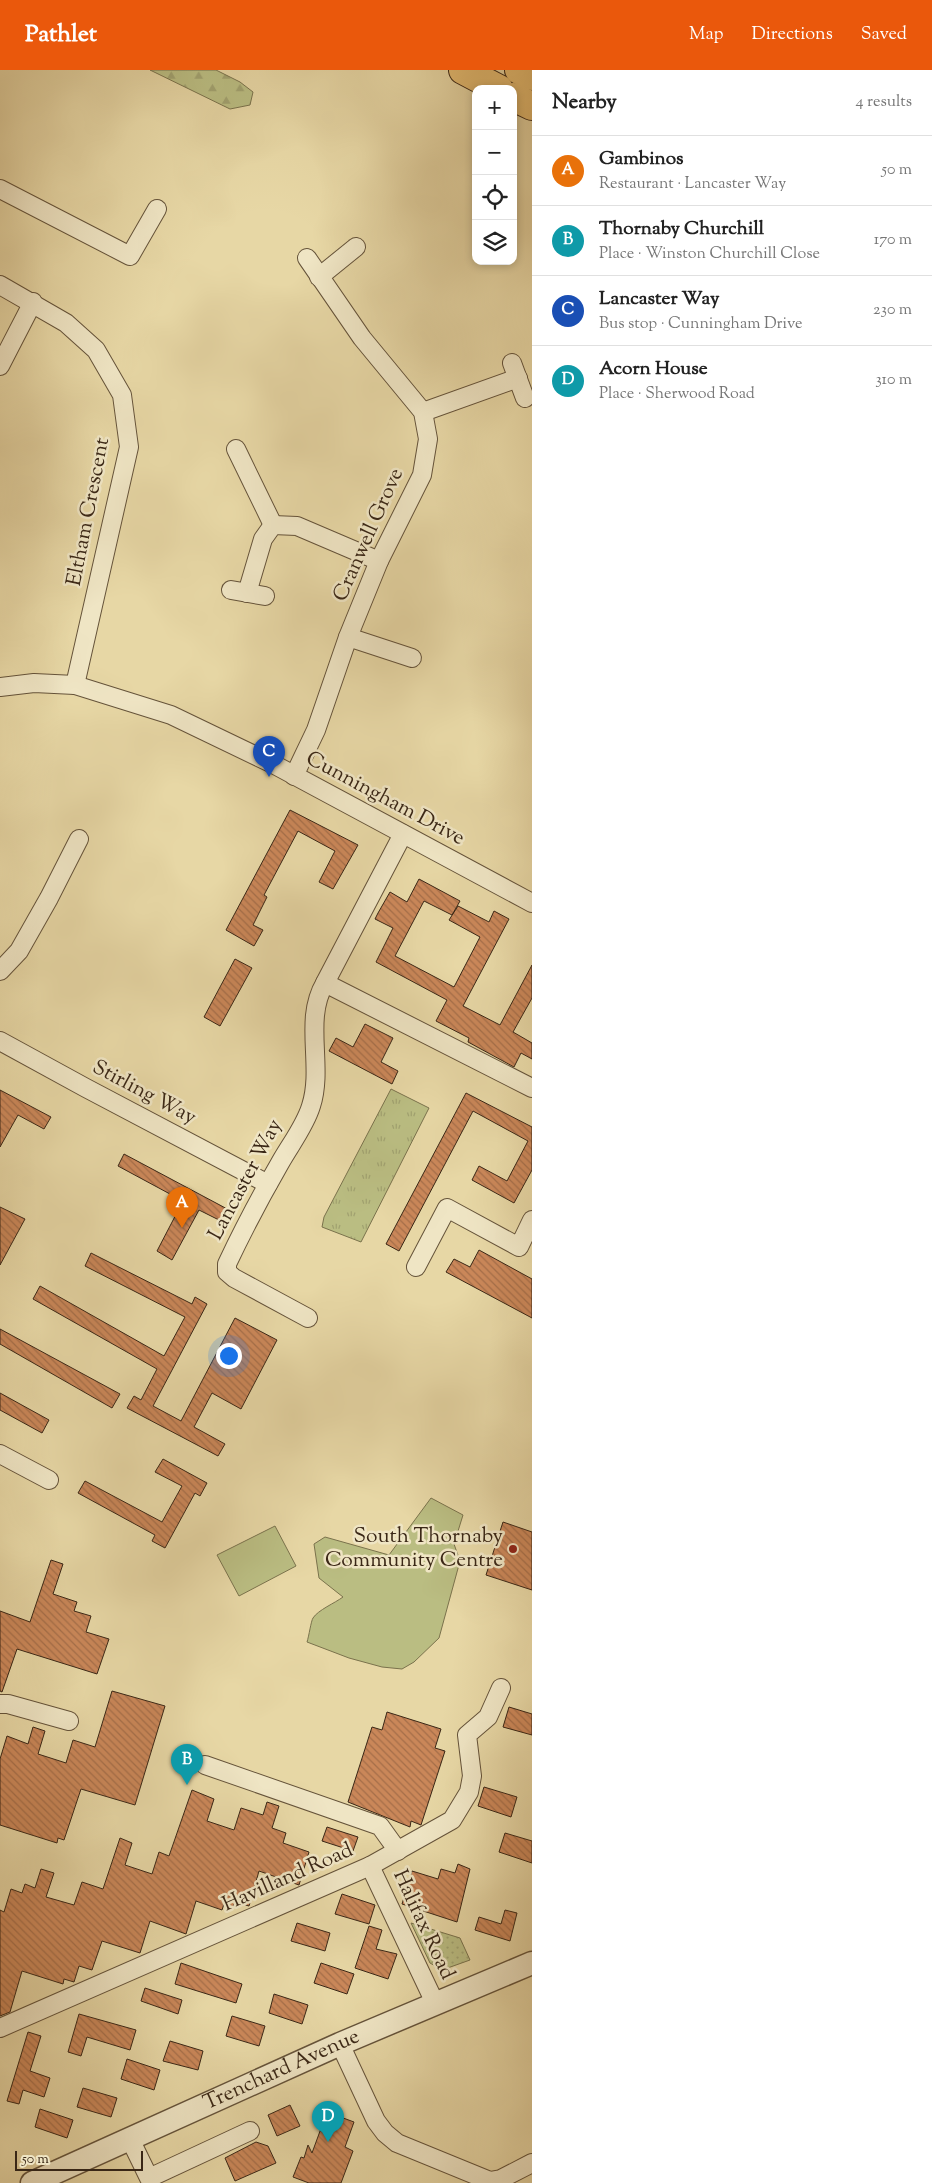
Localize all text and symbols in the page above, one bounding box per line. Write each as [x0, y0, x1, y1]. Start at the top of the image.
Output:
text: Pathlet [25, 18, 97, 52]
text: Map [689, 22, 724, 48]
text: Directions [752, 22, 833, 48]
text: Saved [861, 22, 907, 48]
map controls [472, 85, 517, 265]
button: + [472, 85, 517, 130]
text: Nearby [552, 88, 617, 118]
text: 4 results [856, 91, 912, 114]
button: − [472, 130, 517, 175]
text: Gambinos [599, 146, 684, 173]
text: A [562, 159, 575, 182]
text: 50 m [881, 159, 912, 182]
text: Restaurant · Lancaster Way [599, 173, 786, 196]
button: locate [472, 175, 517, 220]
text: Thornaby Churchill [599, 216, 764, 243]
button: layers [472, 220, 517, 265]
text: B [563, 229, 573, 252]
text: 170 m [874, 229, 912, 252]
text: Place · Winston Churchill Close [599, 243, 820, 266]
text: Lancaster Way [599, 286, 720, 313]
text: C [562, 299, 574, 322]
text: 230 m [873, 299, 912, 322]
text: Bus stop · Cunningham Drive [599, 313, 802, 336]
text: Acorn House [599, 356, 708, 383]
text: D [562, 369, 574, 392]
text: 310 m [875, 369, 912, 392]
text: Place · Sherwood Road [599, 383, 755, 406]
street label: Eltham Crescent [60, 435, 118, 589]
street label: Cranwell Grove [326, 464, 412, 606]
pin: C [253, 736, 285, 777]
street label: Cunningham Drive [300, 744, 470, 854]
street label: Stirling Way [87, 1053, 202, 1133]
street label: Lancaster Way [201, 1114, 291, 1246]
pin: A [166, 1187, 198, 1228]
your location [216, 1343, 242, 1369]
place label: South Thornaby Community Centre [325, 1522, 504, 1576]
marker: South Thornaby Community Centre [507, 1543, 519, 1555]
pin: B [171, 1744, 203, 1785]
street label: Havilland Road [218, 1836, 358, 1920]
street label: Halifax Road [384, 1865, 462, 1985]
street label: Trenchard Avenue [199, 2022, 364, 2119]
pin: D [312, 2101, 344, 2142]
scale bar [15, 2148, 142, 2171]
text: 50 m [22, 2150, 49, 2170]

